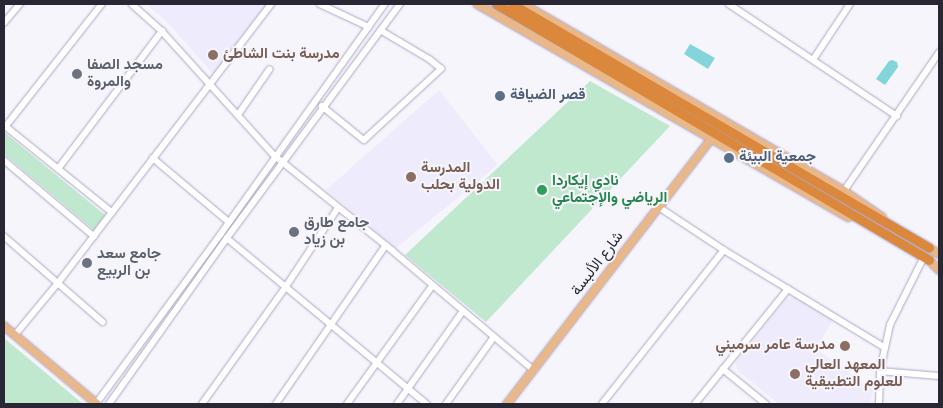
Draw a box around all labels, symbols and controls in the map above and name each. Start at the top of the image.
place label: مدرسة بنت الشاطئ [223,46,340,64]
marker: مدرسة بنت الشاطئ [207,49,219,61]
place label: مسجد الصفا والمروة [87,56,163,91]
marker: مسجد الصفا والمروة [71,68,83,80]
place label: قصر الضيافة [510,87,585,105]
marker: قصر الضيافة [494,90,506,102]
place label: جمعية البيئة [739,149,816,167]
marker: جمعية البيئة [723,152,735,164]
place label: المدرسة الدولية بحلب [421,159,500,194]
marker: المدرسة الدولية بحلب [405,171,417,183]
place label: نادي إيكاردا الرياضي والإجتماعي [552,172,667,207]
marker: نادي إيكاردا الرياضي والإجتماعي [536,184,548,196]
place label: جامع طارق بن زياد [304,214,369,249]
marker: جامع طارق بن زياد [288,226,300,238]
street label: شارع الألبسة [568,228,628,300]
place label: جامع سعد بن الربيع [97,245,161,280]
marker: جامع سعد بن الربيع [81,257,93,269]
place label: مدرسة عامر سرميني [716,337,835,355]
marker: مدرسة عامر سرميني [839,340,851,352]
place label: المعهد العالي للعلوم التطبيقية [805,356,903,391]
marker: المعهد العالي للعلوم التطبيقية [789,368,801,380]

